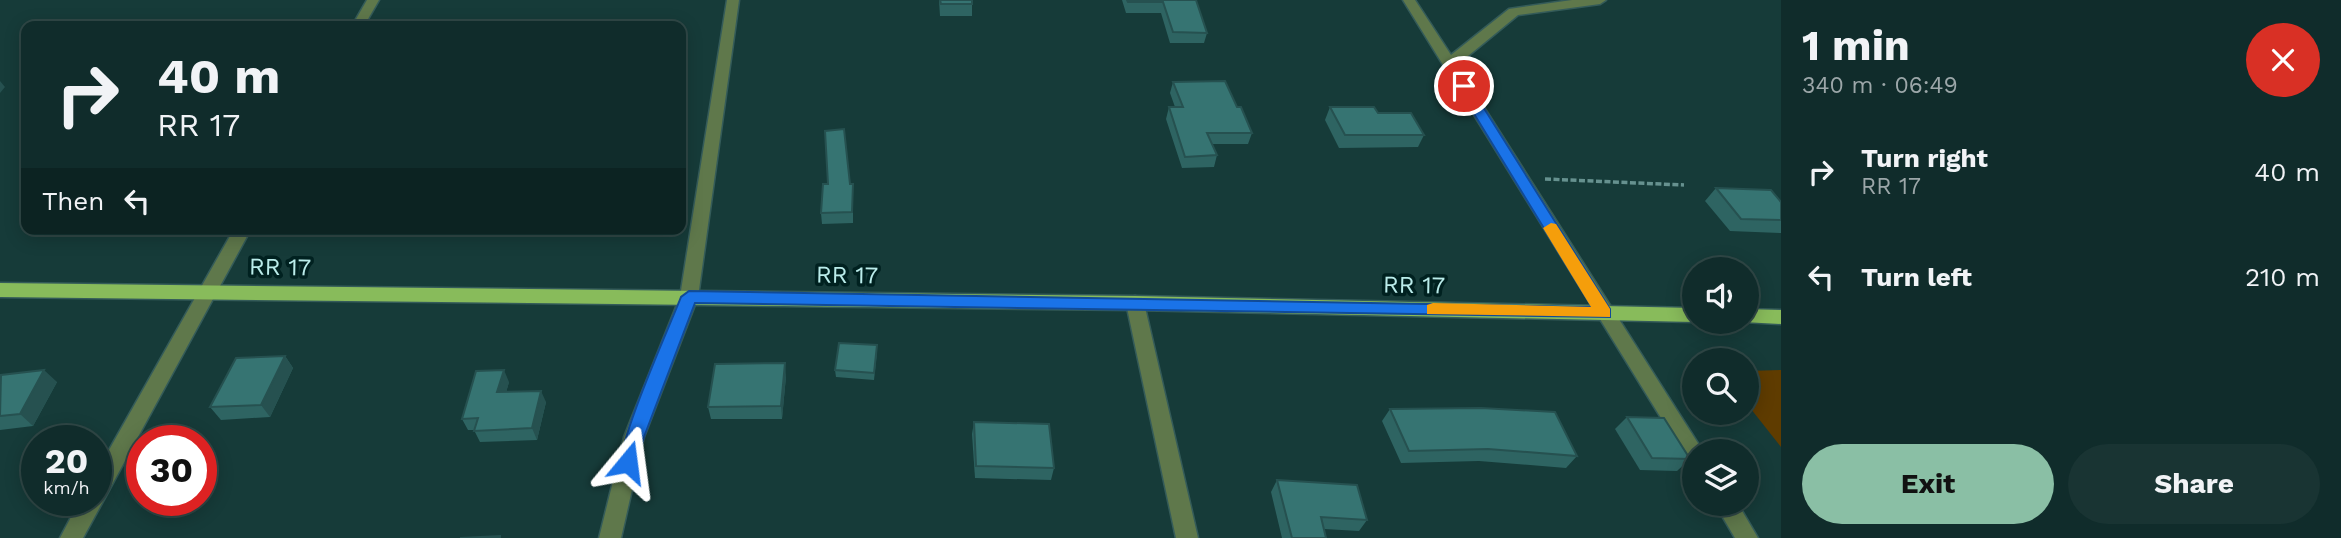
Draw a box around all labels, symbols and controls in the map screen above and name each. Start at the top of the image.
text: 1 min [1802,21,1910,70]
button: close [2246,23,2320,97]
text: 40 m [157,47,280,105]
icon: right [42,49,133,140]
pin [1434,56,1494,116]
icon: arrive [1445,67,1483,105]
text: 340 m · 06:49 [1802,72,1958,99]
text: RR 17 [157,106,240,144]
text: Turn right [1861,143,1988,173]
icon: right [1802,153,1840,191]
text: 40 m [2254,157,2320,187]
text: RR 17 [1861,173,1921,200]
icon: left [118,182,156,220]
text: Then [42,186,104,216]
street label: RR 17 [249,252,311,282]
map controls [1682,257,1759,516]
button: sound [1682,257,1759,334]
icon: left [1802,258,1840,296]
street label: RR 17 [816,260,878,290]
text: Turn left [1861,262,1972,292]
text: 210 m [2245,262,2320,292]
street label: RR 17 [1383,270,1445,300]
button: search [1682,348,1759,425]
speed limit sign: 30 [126,425,217,516]
position arrow [591,425,665,499]
button: layers [1682,439,1759,516]
text: 20 [45,440,88,482]
button: Exit [1802,444,2054,524]
button: Share [2068,444,2320,524]
text: km/h [43,477,90,498]

